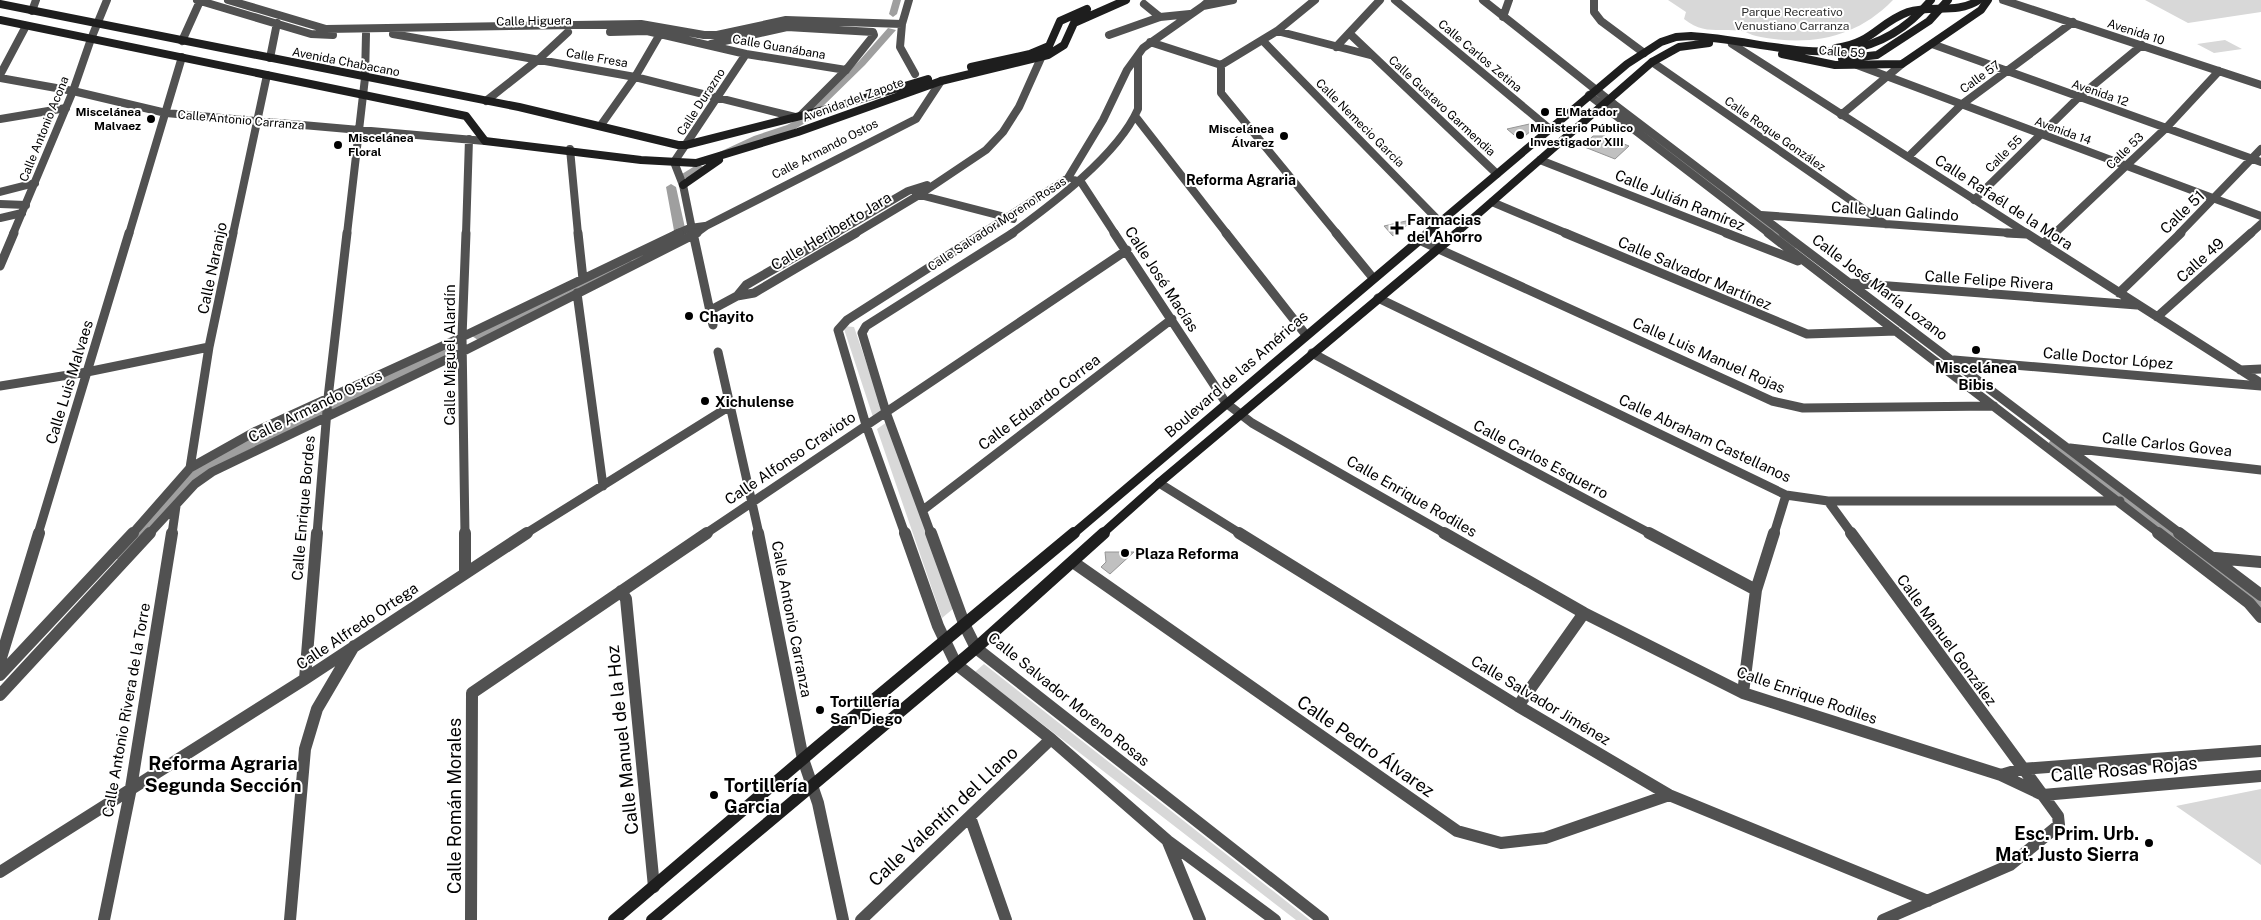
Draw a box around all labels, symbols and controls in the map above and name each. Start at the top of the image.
park label: Parque Recreativo Venustiano Carranza [1735,5,1849,33]
street label: Calle Higuera [496,13,572,29]
street label: Avenida 10 [2106,16,2166,48]
street label: Calle Carlos Zetina [1435,17,1525,95]
street label: Calle Guanábana [731,32,827,62]
street label: Calle 59 [1818,43,1866,61]
street label: Avenida Chabacano [291,45,401,79]
street label: Calle Fresa [565,46,629,70]
street label: Calle Gustavo Garmendia [1386,53,1498,159]
street label: Calle 57 [1957,58,2003,96]
street label: Calle Durazno [674,66,728,138]
street label: Calle Antonio Acona [16,74,72,184]
street label: Avenida del Zapote [800,75,906,125]
street label: Calle Nemecio García [1313,76,1407,170]
street label: Avenida 12 [2070,77,2130,109]
street label: Calle Roque González [1722,94,1829,174]
place label: Miscelánea Malvaez [76,105,141,133]
place label: El Matador [1555,105,1618,119]
marker: El Matador [1539,106,1551,118]
street label: Calle Antonio Carranza [177,107,305,133]
marker: Miscelánea Malvaez [145,113,157,125]
street label: Avenida 14 [2033,114,2094,148]
street label: Calle Armando Ostos [770,116,880,182]
place label: Ministerio Público Investigador XIII [1530,121,1633,149]
place label: Miscelánea Álvarez [1209,122,1274,150]
marker: Ministerio Público Investigador XIII [1514,129,1526,141]
marker: Miscelánea Álvarez [1278,130,1290,142]
street label: Calle 53 [2103,130,2147,172]
place label: Miscelánea Floral [348,131,414,159]
street label: Calle 55 [1983,132,2026,175]
marker: Miscelánea Floral [332,139,344,151]
street label: Calle Rafaél de la Mora [1932,151,2076,253]
street label: Calle Julián Ramírez [1612,166,1748,234]
district label: Reforma Agraria [1186,172,1296,188]
street label: Calle Salvador Moreno Rosas [925,174,1069,274]
street label: Calle 51 [2156,187,2208,237]
street label: Calle Heriberto Jara [768,188,894,274]
street label: Calle Juan Galindo [1831,198,1959,224]
place label: Farmacias del Ahorro [1407,211,1483,245]
street label: Calle Naranjo [194,220,230,316]
marker: Farmacias del Ahorro [1391,222,1403,234]
street label: Calle José Macías [1122,223,1202,335]
street label: Calle José María Lozano [1809,230,1951,344]
street label: Calle Salvador Martínez [1616,233,1774,313]
street label: Calle 49 [2173,234,2227,286]
street label: Calle Felipe Rivera [1924,267,2054,293]
street label: Calle Miguel Alardín [441,284,458,426]
street label: Boulevard de las Américas [1161,307,1311,441]
place label: Chayito [699,308,754,325]
marker: Chayito [683,310,695,322]
street label: Calle Luis Manuel Rojas [1630,314,1788,396]
street label: Calle Luis Malvaes [42,318,96,446]
marker: Miscelánea Bibis [1970,344,1982,356]
street label: Calle Doctor López [2042,344,2174,372]
street label: Calle Eduardo Correa [975,351,1103,453]
place label: Miscelánea Bibis [1935,359,2017,393]
street label: Calle Armando Ostos [245,366,385,446]
street label: Calle Abraham Castellanos [1616,391,1794,485]
place label: Xichulense [715,393,794,410]
marker: Xichulense [699,395,711,407]
street label: Calle Alfonso Cravioto [721,408,859,508]
street label: Calle Carlos Esquerro [1471,416,1611,502]
street label: Calle Carlos Govea [2101,429,2233,459]
street label: Calle Enrique Bordes [288,435,318,581]
street label: Calle Enrique Rodiles [1344,452,1480,540]
street label: Calle Antonio Carranza [768,539,816,699]
place label: Plaza Reforma [1135,545,1239,562]
marker: Plaza Reforma [1119,547,1131,559]
street label: Calle Manuel González [1894,571,2000,709]
street label: Calle Alfredo Ortega [293,579,421,673]
street label: Calle Antonio Rivera de la Torre [99,601,153,819]
street label: Calle Salvador Moreno Rosas [985,629,1153,769]
street label: Calle Manuel de la Hoz [602,644,642,836]
street label: Calle Salvador Jiménez [1468,652,1614,748]
street label: Calle Enrique Rodiles [1734,663,1880,727]
street label: Calle Pedro Álvarez [1293,690,1439,801]
place label: Tortillería San Diego [830,693,903,727]
marker: Tortillería San Diego [814,704,826,716]
street label: Calle Román Morales [444,718,465,894]
street label: Calle Valentín del Llano [864,741,1022,891]
district label: Reforma Agraria Segunda Sección [145,752,301,796]
street label: Calle Rosas Rojas [2050,752,2198,786]
place label: Tortillería Garcia [724,775,808,817]
marker: Tortillería Garcia [708,789,720,801]
place label: Esc. Prim. Urb. Mat. Justo Sierra [1995,823,2139,865]
marker: Esc. Prim. Urb. Mat. Justo Sierra [2143,837,2155,849]

